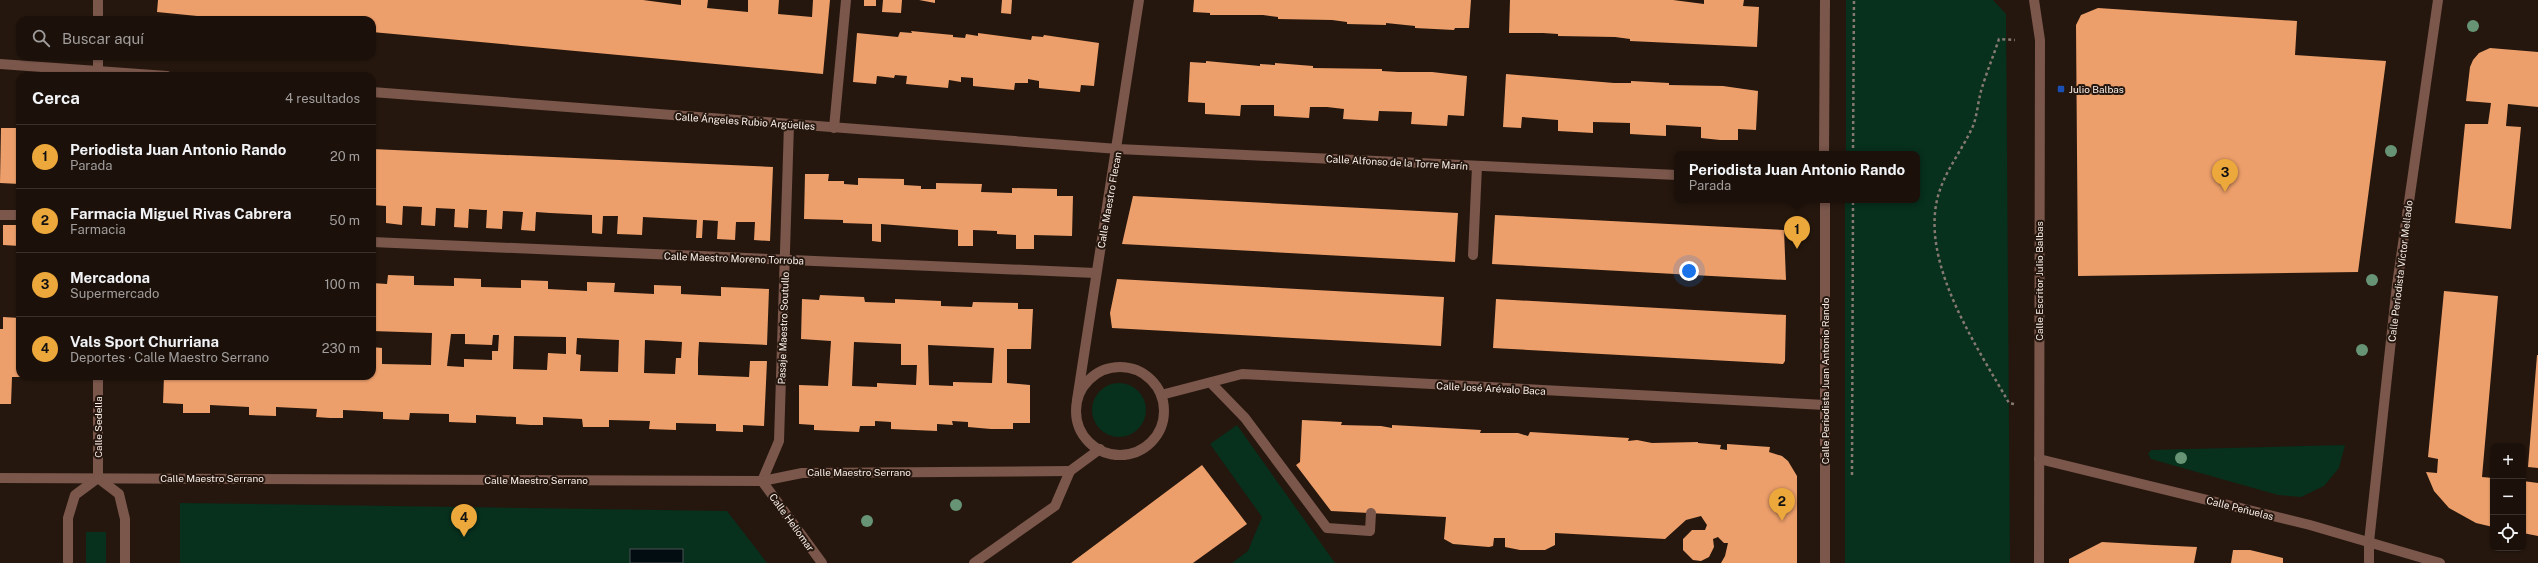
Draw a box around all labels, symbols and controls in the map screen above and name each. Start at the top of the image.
search box [16,16,376,60]
icon: search [30,27,52,49]
text: Buscar aquí [62,30,144,47]
place label: Julio Balbas [2069,83,2124,95]
marker: Julio Balbas [2056,84,2066,94]
text: Cerca [32,88,80,108]
text: 4 resultados [285,91,360,106]
street label: Calle Ángeles Rubio Argüelles [675,110,815,132]
text: Periodista Juan Antonio Rando [70,141,286,158]
text: 1 [42,149,48,164]
text: 20 m [330,149,360,164]
street label: Calle Maestro Flecan [1095,151,1123,249]
popup [1674,151,1920,203]
street label: Calle Alfonso de la Torre Marín [1326,152,1469,172]
text: Parada [70,158,112,173]
pin: 3 [2212,159,2238,192]
text: Periodista Juan Antonio Rando [1689,161,1905,178]
text: Parada [1689,178,1731,193]
street label: Calle Periodista Víctor Mellado [2385,199,2415,342]
text: Farmacia Miguel Rivas Cabrera [70,205,292,222]
text: 2 [41,213,49,228]
text: 50 m [329,213,360,228]
pin: 1 [1784,216,1810,249]
street label: Calle Escritor Julio Balbas [2033,221,2045,341]
text: Farmacia [70,222,126,237]
street label: Calle Maestro Moreno Torroba [664,250,804,266]
your location [1679,261,1699,281]
text: Mercadona [70,269,150,286]
street label: Pasaje Maestro Soutullo [775,271,791,385]
text: 3 [41,277,49,292]
text: 100 m [324,277,360,292]
text: Supermercado [70,286,159,301]
street label: Calle Periodista Juan Antonio Rando [1819,297,1831,464]
text: Vals Sport Churriana [70,333,219,350]
text: 4 [41,341,49,356]
text: 230 m [322,341,360,356]
text: Deportes · Calle Maestro Serrano [70,350,269,365]
street label: Calle José Arévalo Baca [1436,379,1546,397]
street label: Calle Sedella [92,396,104,458]
map controls [2490,443,2526,551]
button: + [2490,443,2526,479]
street label: Calle Maestro Serrano [807,466,911,478]
street label: Calle Maestro Serrano [160,472,264,484]
street label: Calle Maestro Serrano [484,474,588,486]
button: − [2490,479,2526,515]
pin: 2 [1769,488,1795,521]
street label: Calle Heliomar [767,491,817,553]
street label: Calle Peñuelas [2205,494,2275,522]
pin: 4 [451,504,477,537]
button: locate [2490,515,2526,551]

